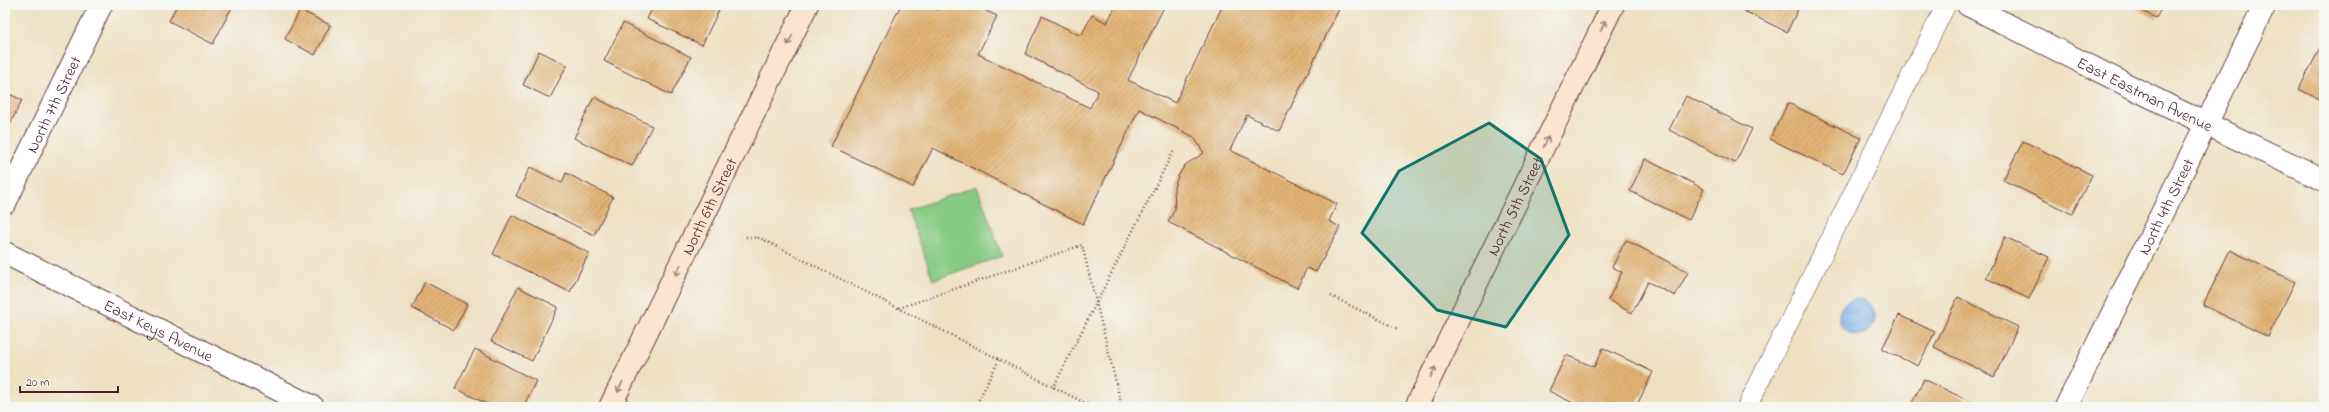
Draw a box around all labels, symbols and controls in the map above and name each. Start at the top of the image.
one-way arrow [1600,20,1607,32]
one-way arrow [786,34,793,46]
street label: North 7th Street [21,52,89,157]
street label: East Eastman Avenue [2072,52,2217,139]
one-way arrow [1543,137,1550,149]
street label: North 5th Street [1482,153,1551,260]
street label: North 6th Street [676,154,745,259]
street label: North 4th Street [2133,154,2202,260]
one-way arrow [674,264,681,276]
street label: East Keys Avenue [99,294,218,370]
one-way arrow [1430,366,1437,378]
scale bar [20,368,118,394]
text: 20 m [26,374,49,392]
one-way arrow [616,380,624,392]

